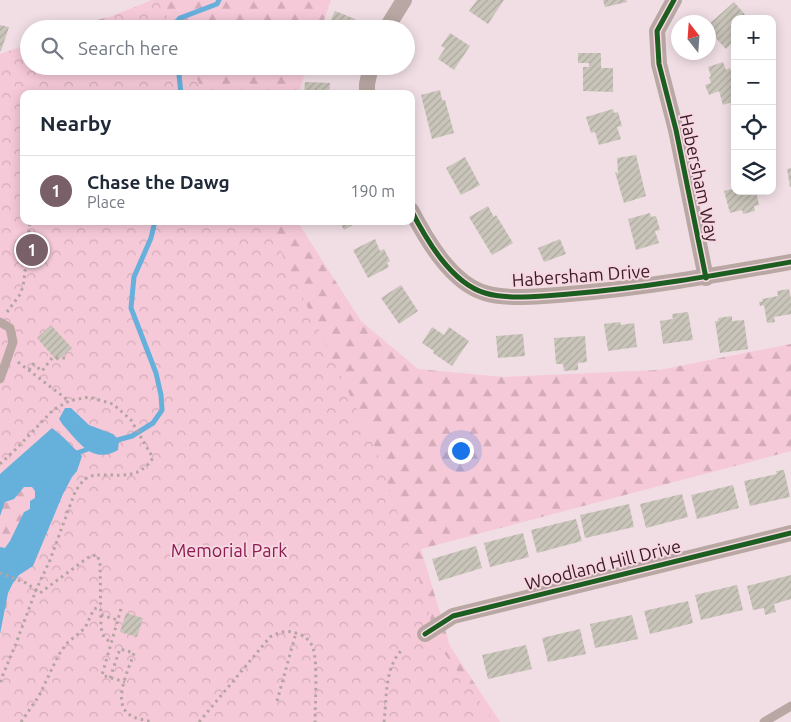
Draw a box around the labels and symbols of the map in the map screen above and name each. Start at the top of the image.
north arrow [671,15,716,60]
street label: Habersham Way [677,112,723,244]
pin: 1 [16,231,48,269]
street label: Habersham Drive [511,260,651,290]
your location [448,438,474,464]
street label: Woodland Hill Drive [523,535,683,593]
park label: Memorial Park [171,540,287,560]

